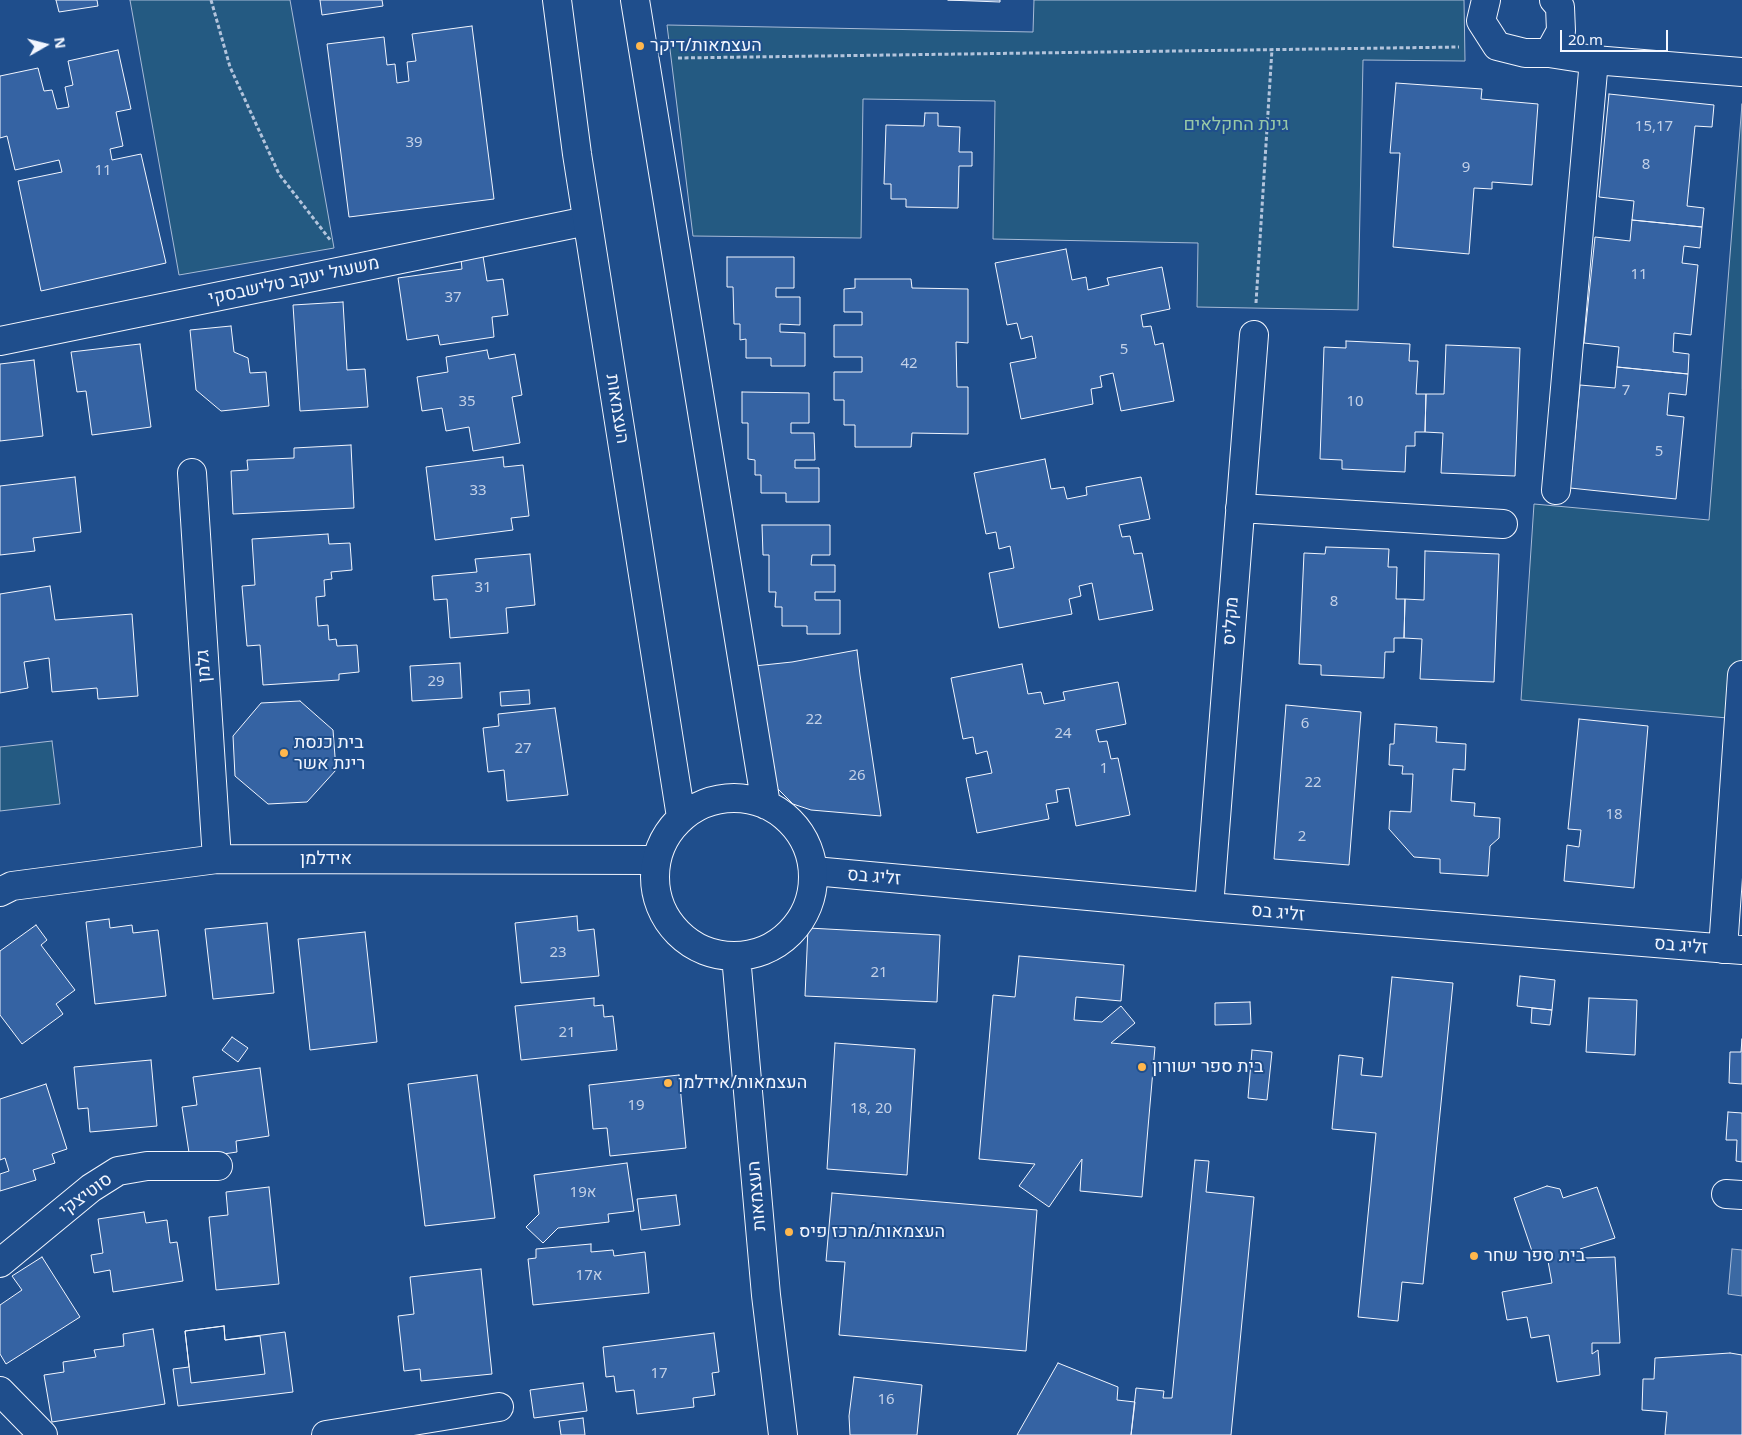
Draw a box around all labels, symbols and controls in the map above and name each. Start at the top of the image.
north arrow [20,20,70,70]
scale bar [1562,20,1670,52]
text: 20 m [1568,29,1603,49]
place label: העצמאות/דיקר [650,35,762,57]
text: N [50,36,71,50]
marker: העצמאות/דיקר [634,40,646,52]
park label: גינת החקלאים [1183,114,1289,136]
house number: 15,17 [1635,118,1673,136]
house number: 39 [405,134,423,152]
house number: 8 [1642,156,1650,174]
house number: 9 [1462,159,1470,177]
house number: 11 [94,162,112,180]
street label: משעול יעקב טלישבסקי [207,252,381,310]
house number: 11 [1630,266,1648,284]
house number: 37 [444,289,462,307]
house number: 5 [1120,341,1128,359]
house number: 42 [900,355,918,373]
street label: העצמאות [601,373,633,445]
house number: 7 [1622,382,1630,400]
house number: 35 [458,393,476,411]
house number: 10 [1346,393,1364,411]
house number: 5 [1655,443,1663,461]
house number: 33 [469,482,487,500]
house number: 31 [474,579,492,597]
house number: 8 [1330,593,1338,611]
street label: מקליס [1219,596,1243,646]
street label: גלמן [192,649,216,683]
house number: 29 [427,673,445,691]
house number: 22 [805,711,823,729]
house number: 6 [1301,715,1309,733]
house number: 24 [1054,725,1072,743]
place label: בית כנסת רינת אשר [294,732,365,774]
house number: 27 [514,740,532,758]
marker: בית כנסת רינת אשר [278,747,290,759]
house number: 1 [1100,760,1108,778]
house number: 26 [848,767,866,785]
house number: 22 [1304,774,1322,792]
house number: 18 [1605,806,1623,824]
house number: 2 [1298,828,1306,846]
street label: אידלמן [300,848,352,870]
street label: זליג בס [846,864,902,890]
street label: זליג בס [1250,900,1306,926]
street label: זליג בס [1653,933,1709,959]
house number: 23 [549,944,567,962]
house number: 21 [870,964,888,982]
house number: 21 [558,1024,576,1042]
place label: בית ספר ישורון [1152,1056,1263,1078]
marker: בית ספר ישורון [1136,1061,1148,1073]
place label: העצמאות/אידלמן [678,1072,807,1094]
marker: העצמאות/אידלמן [662,1077,674,1089]
house number: 19 [627,1097,645,1115]
house number: 18, 20 [850,1100,892,1118]
street label: העצמאות [743,1160,771,1232]
street label: סוטיצקי [55,1169,117,1221]
house number: 19א [570,1184,596,1202]
place label: העצמאות/מרכז פיס [799,1221,945,1243]
marker: העצמאות/מרכז פיס [783,1226,795,1238]
place label: בית ספר שחר [1484,1245,1585,1267]
marker: בית ספר שחר [1468,1250,1480,1262]
house number: 17א [576,1267,602,1285]
house number: 17 [650,1365,668,1383]
house number: 16 [877,1391,895,1409]

